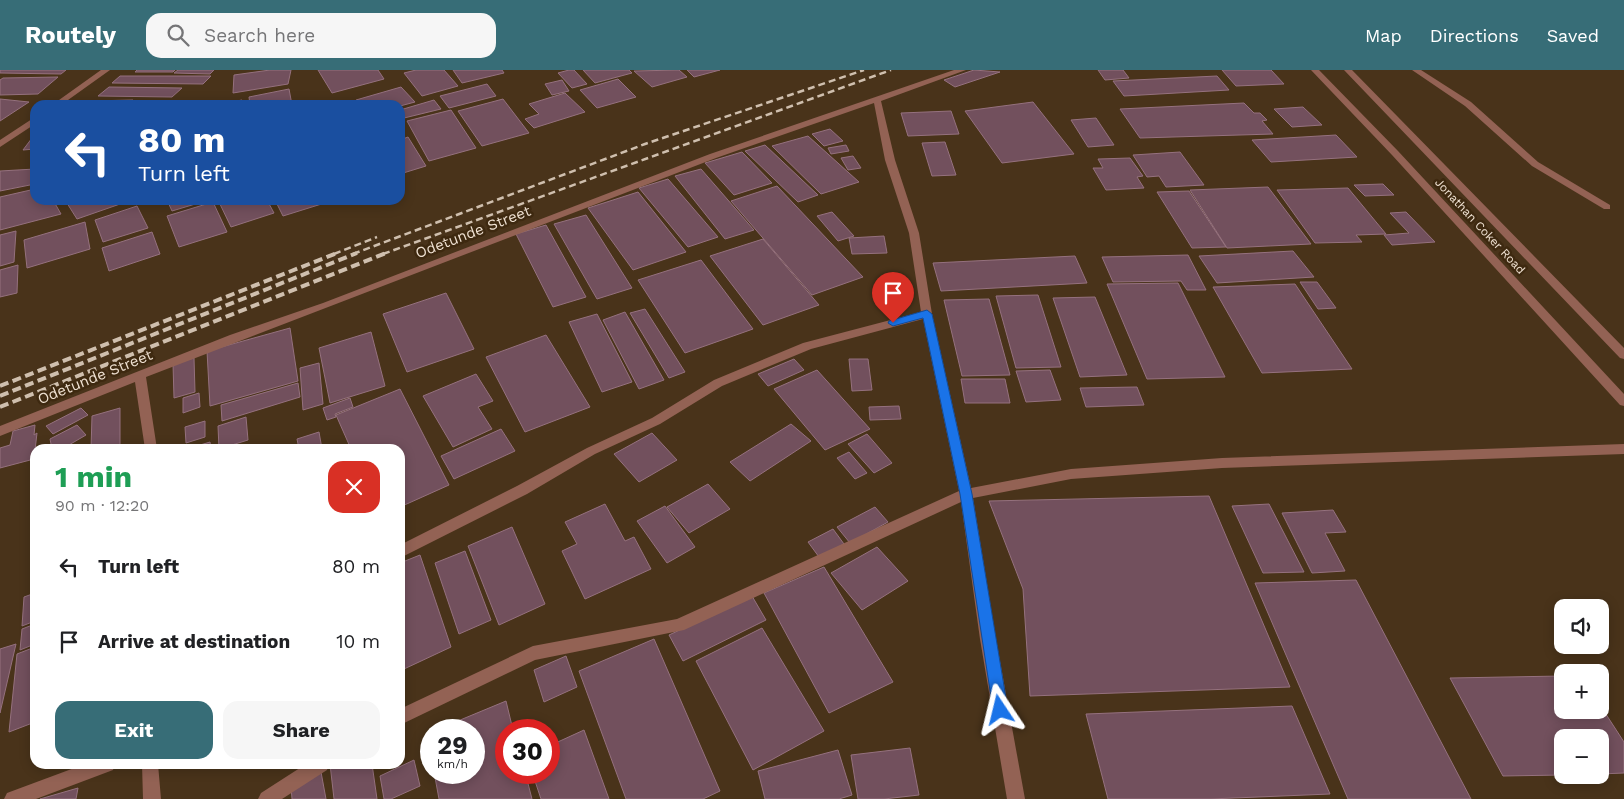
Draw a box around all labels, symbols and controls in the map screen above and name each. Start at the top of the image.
search box [146,13,496,58]
text: Routely [25,21,116,49]
icon: search [164,21,192,49]
text: Search here [204,24,315,47]
text: Map [1365,25,1402,46]
text: Directions [1430,25,1519,46]
text: Saved [1547,25,1599,46]
text: 80 m [138,119,225,161]
icon: left [55,120,120,185]
text: Turn left [138,161,230,186]
street label: Jonathan Coker Road [1432,175,1528,277]
street label: Odetunde Street [413,201,534,262]
pin [872,272,914,323]
icon: arrive [879,279,907,307]
street label: Odetunde Street [35,346,156,408]
text: 1 min [55,459,132,494]
button: close [328,461,380,513]
text: 90 m · 12:20 [55,496,149,515]
icon: left [55,553,83,581]
text: Turn left [98,555,179,578]
text: 80 m [332,555,380,578]
map controls [1554,599,1609,784]
button: sound [1554,599,1609,654]
icon: arrive [55,628,83,656]
text: Arrive at destination [98,630,290,653]
text: 10 m [336,630,380,653]
button: + [1554,664,1609,719]
position arrow [973,683,1025,735]
button: Exit [55,701,213,759]
button: Share [223,701,380,759]
speed limit sign: 30 [495,719,560,784]
button: − [1554,729,1609,784]
text: 29 [437,731,468,760]
text: km/h [437,757,468,771]

